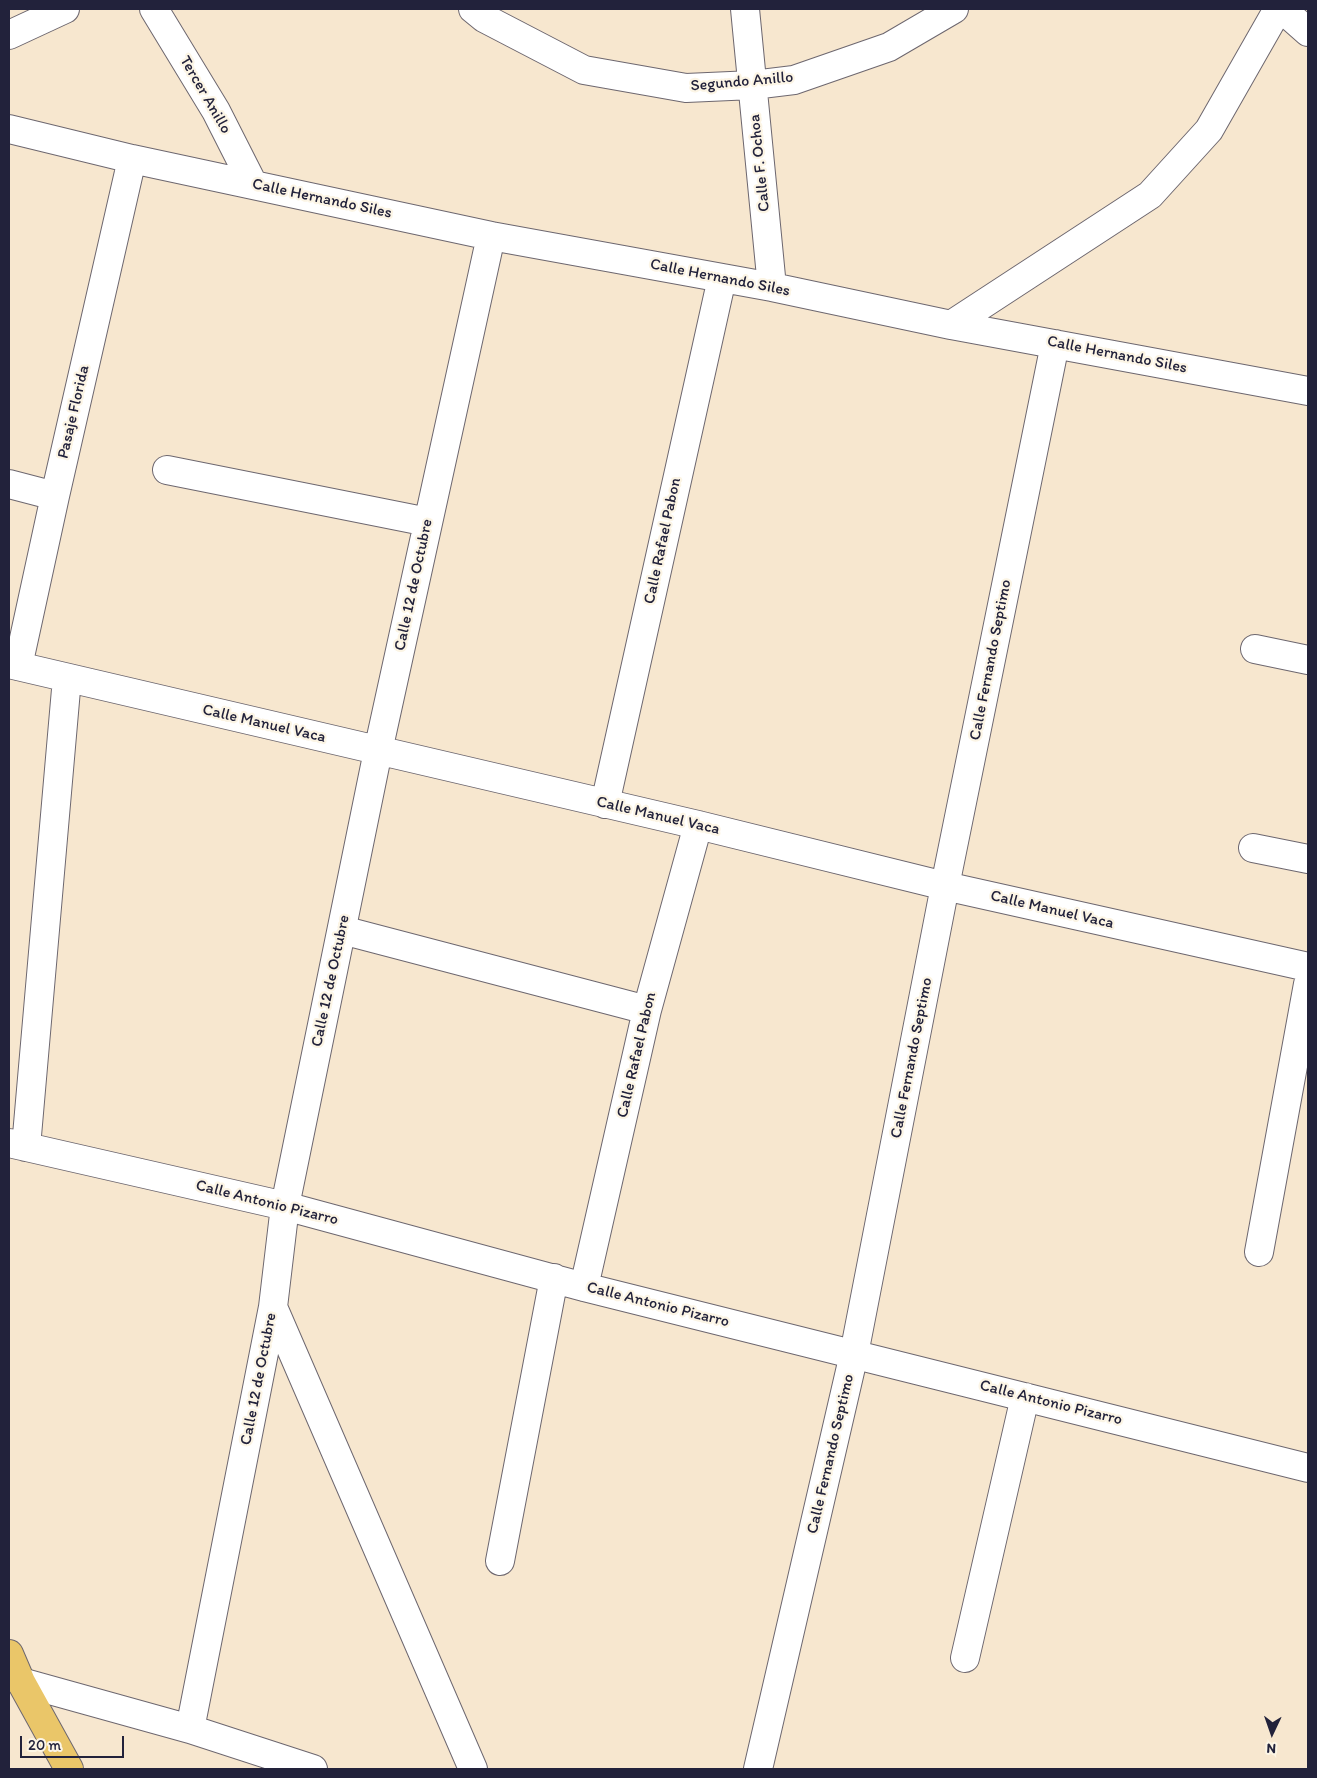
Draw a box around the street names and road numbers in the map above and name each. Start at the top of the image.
street label: Tercer Anillo [175,53,235,137]
street label: Segundo Anillo [690,68,794,96]
street label: Calle F. Ochoa [745,113,775,213]
street label: Calle Hernando Siles [250,175,394,223]
street label: Calle Hernando Siles [648,255,792,301]
street label: Calle Hernando Siles [1045,332,1189,378]
street label: Pasaje Florida [54,363,94,461]
street label: Calle Rafael Pabon [640,476,686,606]
street label: Calle 12 de Octubre [391,517,437,653]
street label: Calle Fernando Septimo [966,578,1016,742]
street label: Calle Manuel Vaca [201,700,327,748]
street label: Calle Manuel Vaca [595,792,721,840]
street label: Calle Manuel Vaca [989,886,1115,934]
street label: Calle 12 de Octubre [308,913,354,1049]
street label: Calle Fernando Septimo [887,976,937,1140]
street label: Calle Rafael Pabon [613,990,661,1120]
street label: Calle Antonio Pizarro [194,1176,340,1230]
street label: Calle Antonio Pizarro [585,1278,731,1332]
street label: Calle 12 de Octubre [237,1311,281,1447]
street label: Calle Fernando Septimo [803,1372,859,1536]
street label: Calle Antonio Pizarro [978,1376,1124,1430]

